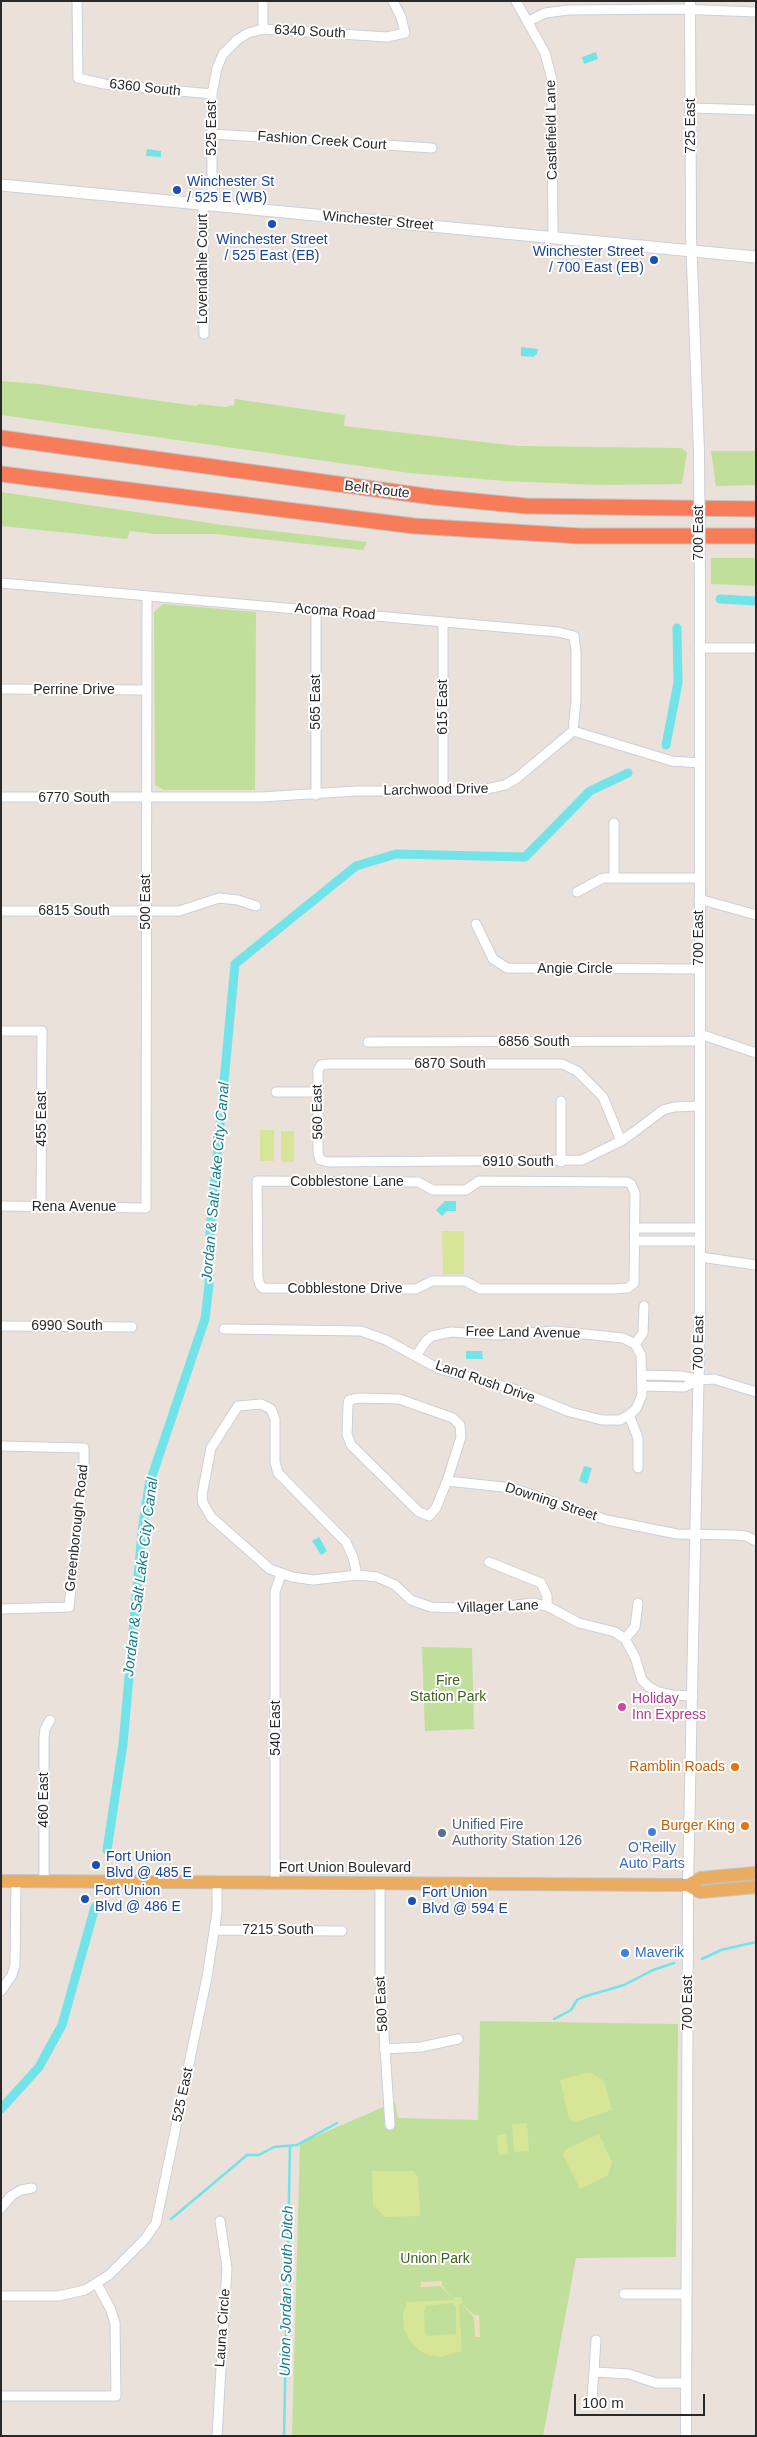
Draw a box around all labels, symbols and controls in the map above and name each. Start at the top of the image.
street label: 6340 South [274,22,346,42]
street label: 6360 South [109,76,181,100]
street label: Castlefield Lane [543,80,561,180]
street label: 725 East [683,98,699,154]
street label: 525 East [204,100,220,156]
street label: Fashion Creek Court [257,128,387,154]
place label: Winchester St / 525 E (WB) [187,174,274,206]
marker: Winchester St / 525 E (WB) [171,184,183,196]
street label: Winchester Street [322,208,434,234]
street label: Lovendahle Court [195,214,211,324]
marker: Winchester Street / 525 East (EB) [266,218,278,230]
place label: Winchester Street / 525 East (EB) [216,232,328,264]
place label: Winchester Street / 700 East (EB) [533,244,644,276]
marker: Winchester Street / 700 East (EB) [648,254,660,266]
street label: Belt Route [344,478,410,502]
street label: 700 East [691,505,707,561]
street label: Acoma Road [294,600,376,624]
street label: 565 East [308,674,324,730]
street label: 615 East [435,679,451,735]
street label: Perrine Drive [33,682,115,698]
street label: Larchwood Drive [383,781,489,799]
street label: 6770 South [38,790,110,806]
street label: 500 East [138,874,154,930]
street label: 6815 South [38,903,110,919]
street label: 700 East [691,910,707,966]
street label: Angie Circle [537,961,613,977]
street label: 6856 South [498,1034,570,1050]
street label: 6870 South [414,1056,486,1072]
water label: Jordan & Salt Lake City Canal [198,1082,234,1282]
street label: 560 East [309,1084,327,1140]
street label: 455 East [34,1091,50,1147]
street label: 6910 South [482,1154,554,1170]
street label: Cobblestone Lane [290,1174,404,1190]
street label: Rena Avenue [32,1199,116,1215]
street label: Cobblestone Drive [287,1281,403,1297]
street label: 700 East [690,1315,708,1371]
street label: 6990 South [31,1318,103,1334]
street label: Free Land Avenue [465,1324,581,1342]
street label: Land Rush Drive [433,1357,537,1407]
street label: Greenborough Road [62,1464,92,1592]
water label: Jordan & Salt Lake City Canal [120,1477,162,1677]
street label: Downing Street [503,1479,599,1525]
street label: Villager Lane [457,1597,539,1617]
park label: Fire Station Park [410,1673,486,1705]
place label: Holiday Inn Express [632,1691,706,1724]
street label: 540 East [268,1700,284,1756]
marker: Holiday Inn Express [616,1701,628,1713]
place label: Ramblin Roads [629,1759,725,1775]
marker: Ramblin Roads [729,1761,741,1773]
street label: 460 East [36,1772,52,1828]
place label: Unified Fire Authority Station 126 [452,1817,582,1850]
place label: Burger King [661,1818,735,1834]
marker: Burger King [739,1820,751,1832]
marker: O'Reilly Auto Parts [646,1826,658,1838]
marker: Unified Fire Authority Station 126 [436,1827,448,1839]
place label: O'Reilly Auto Parts [619,1840,685,1872]
place label: Fort Union Blvd @ 485 E [106,1849,192,1881]
marker: Fort Union Blvd @ 485 E [90,1859,102,1871]
street label: Fort Union Boulevard [279,1860,411,1876]
place label: Fort Union Blvd @ 486 E [95,1883,181,1915]
place label: Fort Union Blvd @ 594 E [422,1885,508,1918]
marker: Fort Union Blvd @ 486 E [79,1893,91,1905]
marker: Fort Union Blvd @ 594 E [406,1895,418,1907]
street label: 7215 South [242,1922,314,1938]
place label: Maverik [635,1945,684,1961]
marker: Maverik [619,1947,631,1959]
street label: 700 East [680,1975,696,2031]
street label: 580 East [372,1976,392,2032]
street label: 525 East [169,2066,197,2124]
water label: Union Jordan South Ditch [277,2205,297,2377]
park label: Union Park [400,2251,470,2267]
street label: Launa Circle [212,2288,234,2368]
scale bar [577,2384,708,2416]
text: 100 m [582,2394,624,2411]

